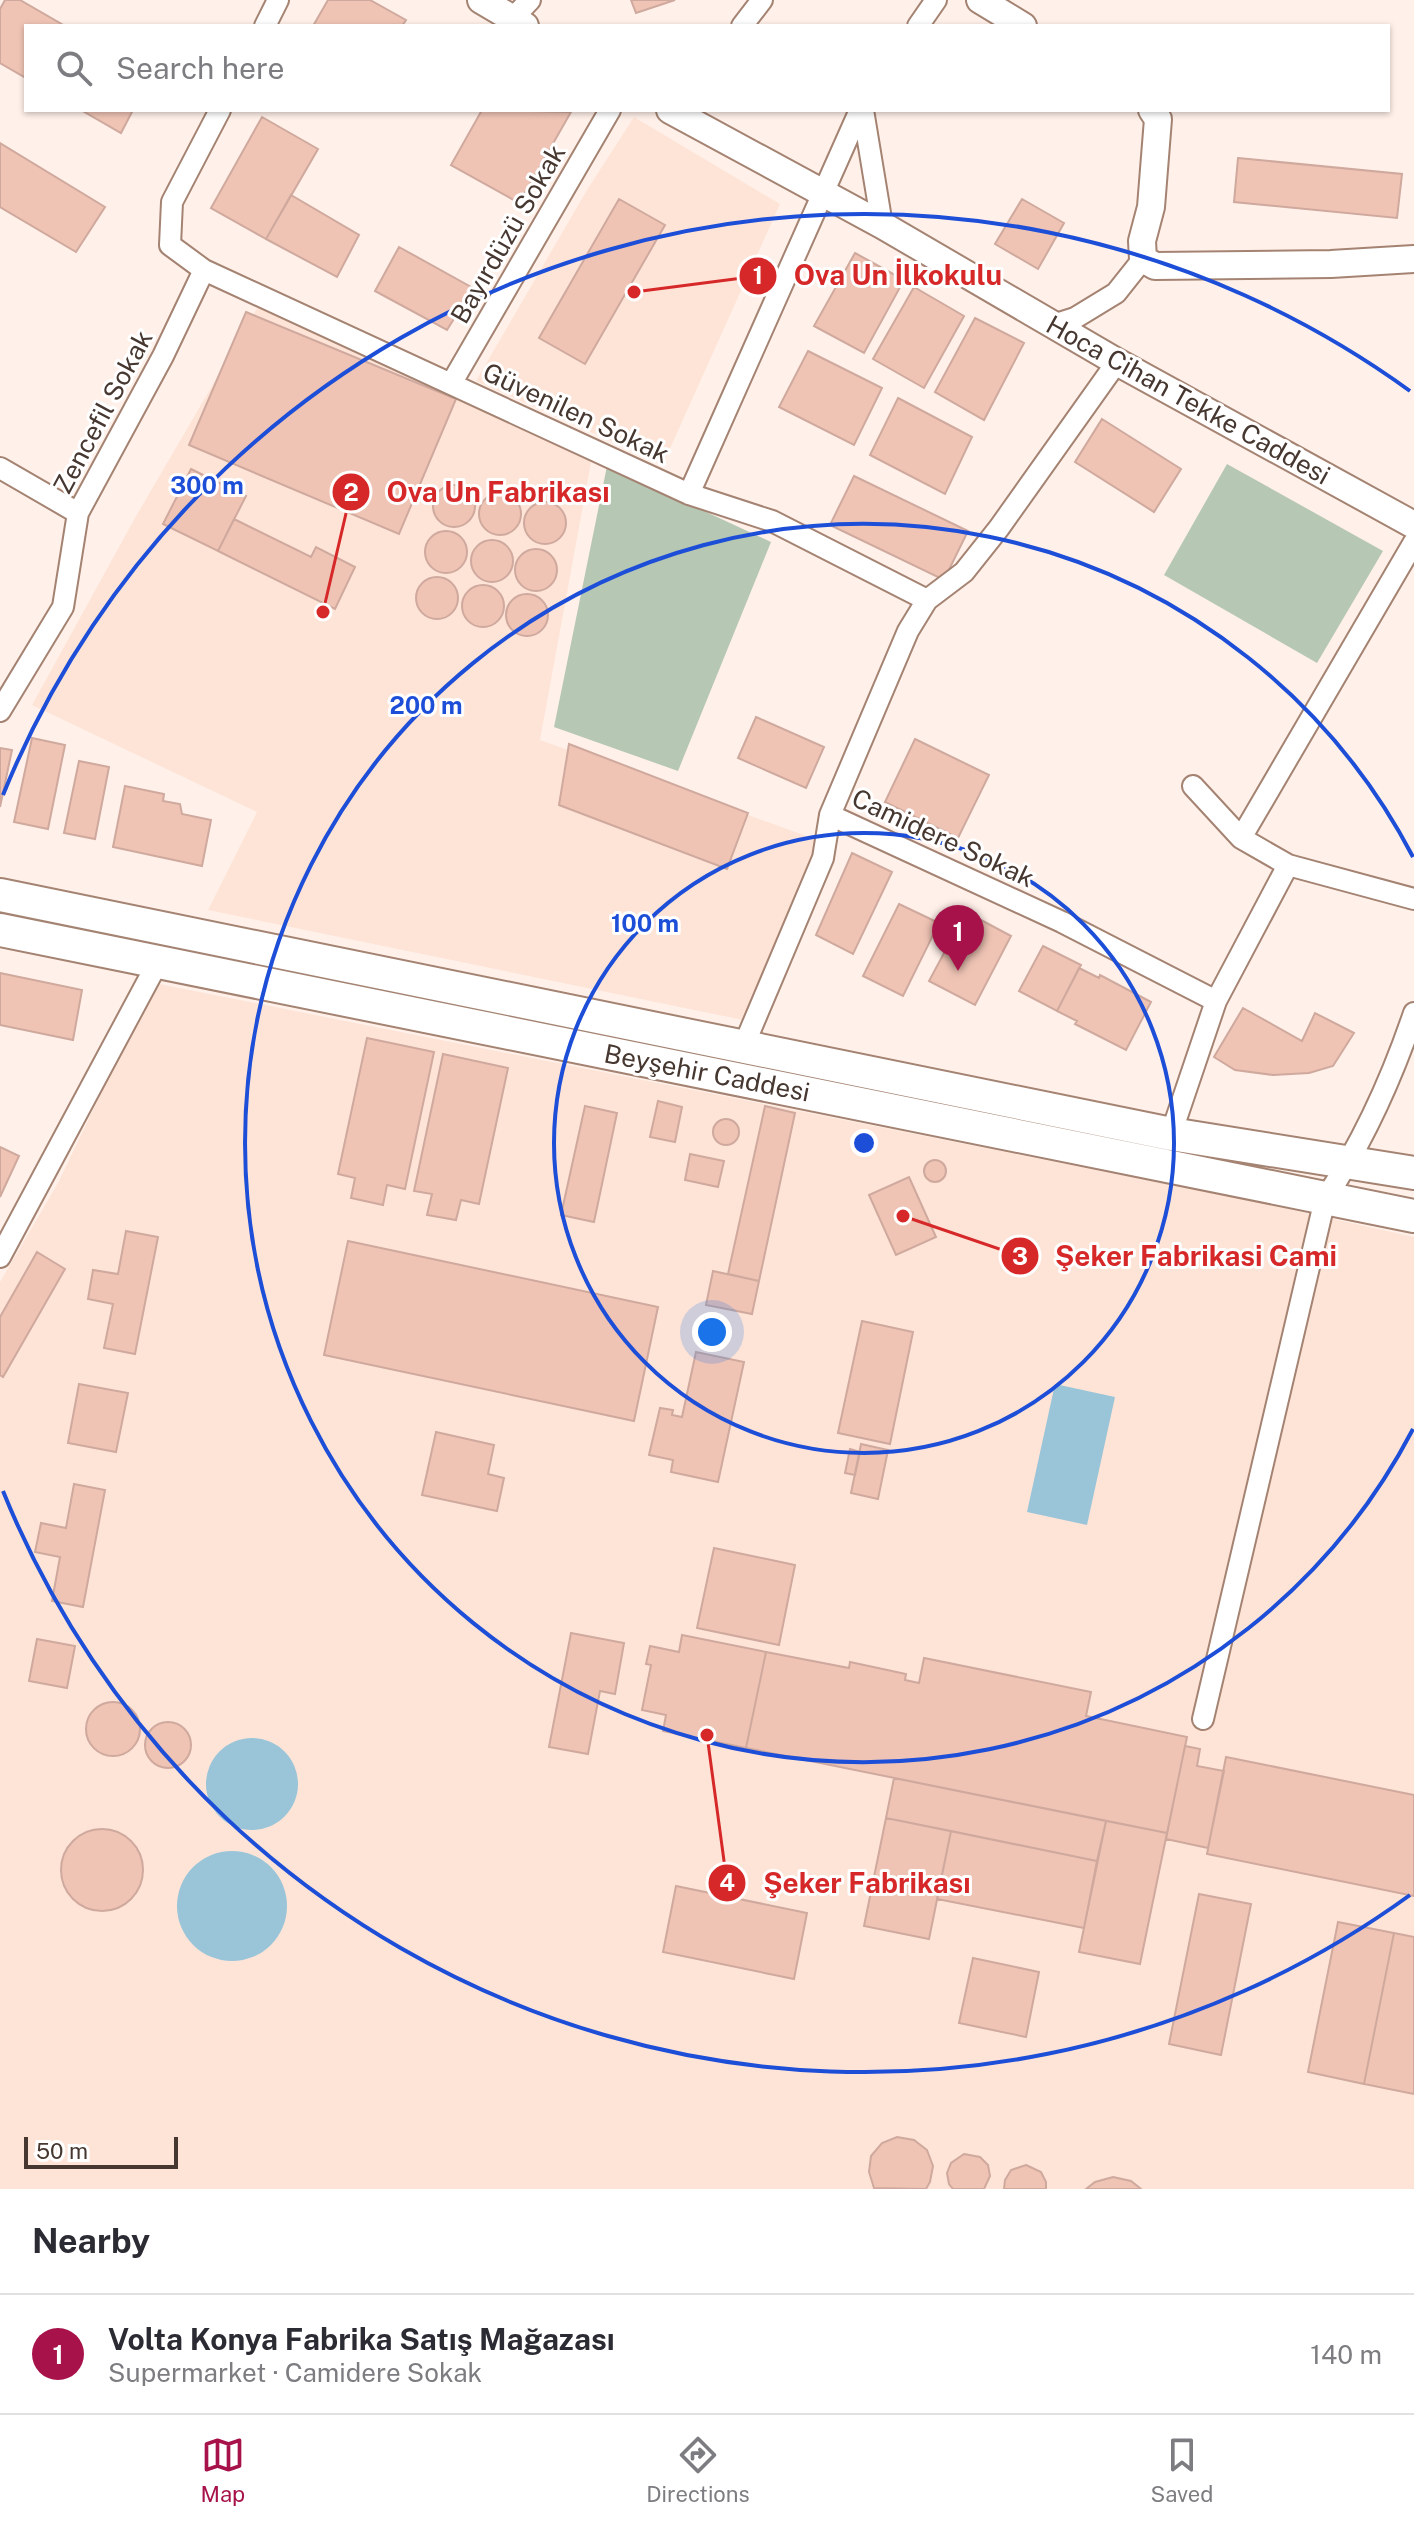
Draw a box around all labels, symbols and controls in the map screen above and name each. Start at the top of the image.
search box [24,24,1390,112]
icon: search [52,46,96,90]
text: Search here [116,50,284,86]
street label: Bayırdüzü Sokak [444,139,571,329]
callout: Ova Un İlkokulu [738,250,1018,302]
text: Ova Un İlkokulu [794,258,1002,291]
text: 1 [753,261,763,289]
street label: Hoca Cihan Tekke Caddesi [1041,309,1335,491]
street label: Zencefil Sokak [46,325,159,499]
street label: Güvenilen Sokak [478,356,674,469]
callout: Ova Un Fabrikası [331,466,626,518]
text: 300 m [170,471,244,499]
text: Ova Un Fabrikası [386,475,610,508]
text: 2 [343,478,359,506]
text: 200 m [389,691,463,719]
street label: Camidere Sokak [847,782,1039,893]
pin: 1 [932,905,984,971]
text: 100 m [611,909,679,937]
street label: Beyşehir Caddesi [602,1037,813,1108]
centre of rings [850,1129,878,1157]
callout: Şeker Fabrikasi Cami [1000,1230,1353,1282]
text: Şeker Fabrikasi Cami [1055,1239,1337,1272]
text: 3 [1012,1242,1028,1270]
your location [692,1312,732,1352]
callout: Şeker Fabrikası [707,1857,986,1909]
text: Şeker Fabrikası [763,1866,971,1899]
text: 4 [719,1868,735,1896]
scale bar [24,2133,178,2169]
text: 50 m [36,2138,88,2164]
text: Nearby [32,2221,150,2261]
text: Volta Konya Fabrika Satış Mağazası [108,2321,615,2357]
text: 1 [52,2339,64,2370]
text: 140 m [1310,2339,1382,2370]
text: Supermarket · Camidere Sokak [108,2357,482,2388]
tab: Map [201,2433,245,2507]
tab: Directions [646,2433,750,2507]
tab: Saved [1151,2433,1213,2507]

